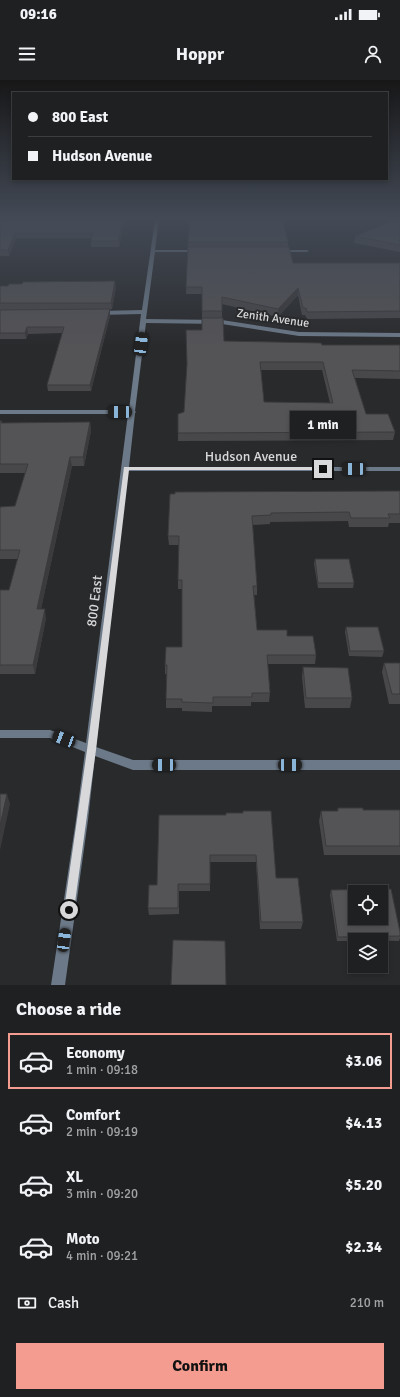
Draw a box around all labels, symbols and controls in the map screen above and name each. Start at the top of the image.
text: 09:16 [20,5,57,23]
icon: menu [16,43,38,65]
text: Hoppr [176,43,224,65]
icon: person [362,43,384,65]
text: 800 East [52,108,108,126]
text: Hudson Avenue [52,147,152,165]
street label: Zenith Avenue [236,306,310,331]
car [134,331,148,357]
car [108,406,132,418]
callout: 1 min [290,411,356,439]
text: 1 min [307,417,339,433]
street label: Hudson Avenue [205,448,297,465]
route end [314,460,332,478]
car [342,463,366,475]
street label: 800 East [83,574,106,628]
car [51,729,77,749]
car [152,759,176,771]
car [278,759,302,771]
map controls [348,885,388,973]
button: locate [348,885,388,925]
route start [60,901,78,919]
car [56,927,72,953]
button: layers [348,933,388,973]
text: Choose a ride [16,998,121,1020]
icon: car [18,1043,54,1079]
text: Economy [66,1044,125,1062]
text: $3.06 [345,1052,382,1070]
text: 1 min · 09:18 [66,1062,138,1078]
icon: car [18,1105,54,1141]
text: Comfort [66,1106,120,1124]
text: $4.13 [345,1114,382,1132]
text: 2 min · 09:19 [66,1124,138,1140]
icon: car [18,1167,54,1203]
text: XL [66,1168,83,1186]
text: $5.20 [345,1176,382,1194]
text: 3 min · 09:20 [66,1186,138,1202]
icon: car [18,1229,54,1265]
text: Moto [66,1230,100,1248]
text: $2.34 [345,1238,382,1256]
text: 4 min · 09:21 [66,1248,138,1264]
icon: cash [16,1292,38,1314]
text: Cash [48,1294,79,1312]
text: 210 m [350,1295,384,1311]
button: Confirm [16,1343,384,1389]

